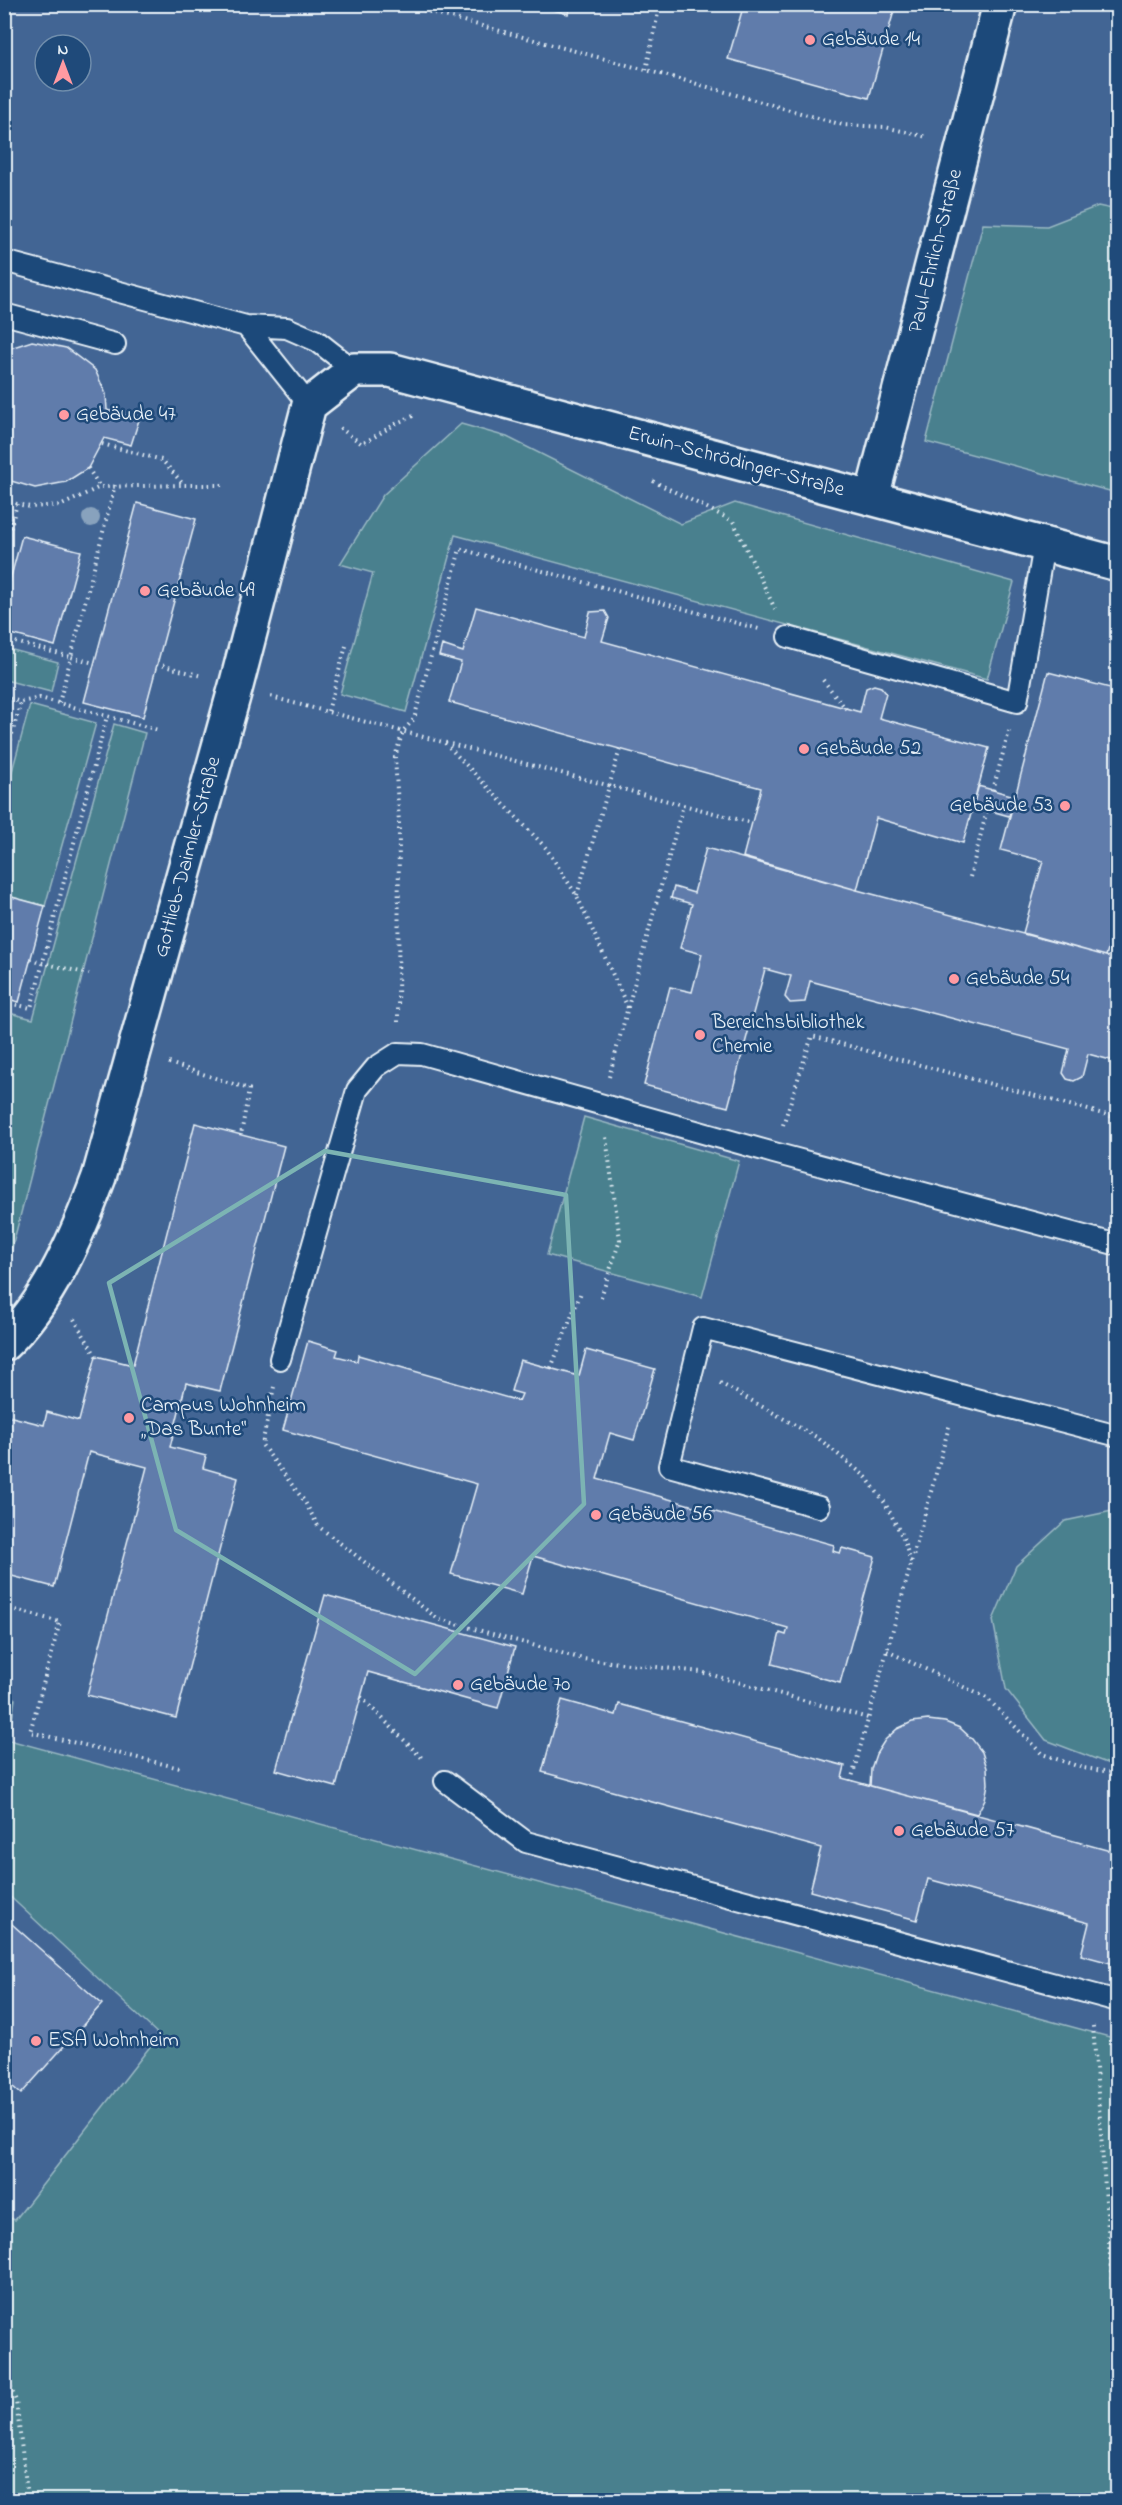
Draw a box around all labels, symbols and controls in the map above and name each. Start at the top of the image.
place label: Gebäude 14 [822,25,920,55]
north arrow [33,33,93,93]
marker: Gebäude 14 [803,33,817,47]
text: N [58,38,69,62]
street label: Paul-Ehrlich-Straße [901,165,971,336]
place label: Gebäude 47 [76,400,176,430]
marker: Gebäude 47 [57,408,71,422]
street label: Erwin-Schrödinger-Straße [624,419,848,507]
place label: Gebäude 49 [157,576,255,606]
marker: Gebäude 49 [138,584,152,598]
place label: Gebäude 52 [816,734,921,764]
marker: Gebäude 52 [797,742,811,756]
street label: Gottlieb-Daimler-Straße [147,753,229,961]
place label: Gebäude 53 [950,791,1053,821]
marker: Gebäude 53 [1058,799,1072,813]
place label: Gebäude 54 [966,964,1070,994]
marker: Gebäude 54 [947,972,961,986]
place label: Bereichsbibliothek Chemie [711,1008,865,1062]
marker: Bereichsbibliothek Chemie [693,1028,707,1042]
place label: Campus Wohnheim „Das Bunte“ [141,1391,306,1445]
marker: Campus Wohnheim „Das Bunte“ [122,1411,136,1425]
place label: Gebäude 56 [608,1500,712,1530]
marker: Gebäude 56 [589,1508,603,1522]
place label: Gebäude 70 [470,1670,570,1700]
marker: Gebäude 70 [451,1678,465,1692]
place label: Gebäude 57 [911,1816,1015,1846]
marker: Gebäude 57 [892,1824,906,1838]
place label: ESA Wohnheim [48,2026,179,2056]
marker: ESA Wohnheim [29,2034,43,2048]

